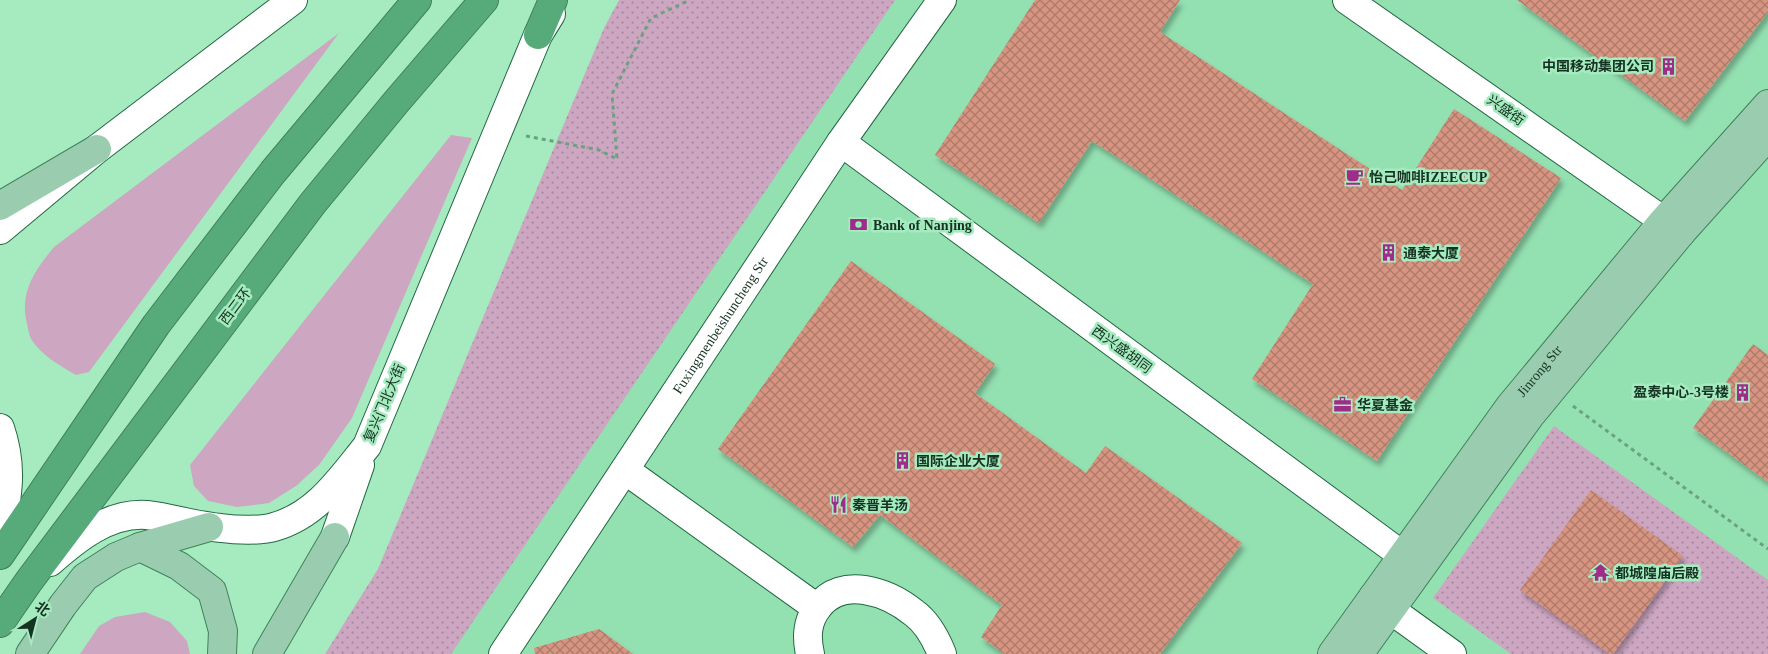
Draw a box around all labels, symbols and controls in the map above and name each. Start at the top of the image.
building icon: 中国移动集团公司 [1658,56,1678,76]
place label: 中国移动集团公司 [1542,59,1654,74]
street label: 兴盛街 [1484,91,1528,129]
cafe icon: 怡己咖啡IZEECUP [1345,167,1365,187]
place label: 怡己咖啡IZEECUP [1369,170,1488,185]
bank icon: Bank of Nanjing [849,215,869,235]
place label: Bank of Nanjing [873,218,972,233]
building icon: 通泰大厦 [1379,243,1399,263]
place label: 通泰大厦 [1403,245,1459,261]
street label: Fuxingmenbeishuncheng Str [670,254,771,397]
street label: 西二环 [217,285,254,328]
street label: 西兴盛胡同 [1089,322,1155,376]
street label: Jinrong Str [1514,342,1565,400]
street label: 复兴门北大街 [360,361,408,445]
building icon: 盈泰中心-3号楼 [1733,382,1753,402]
place label: 盈泰中心-3号楼 [1633,384,1729,400]
office icon: 华夏基金 [1333,395,1353,415]
place label: 华夏基金 [1357,397,1413,413]
building icon: 国际企业大厦 [892,451,912,471]
place label: 国际企业大厦 [916,453,1000,469]
restaurant icon: 秦晋羊汤 [828,495,848,515]
place label: 秦晋羊汤 [852,497,908,513]
temple icon: 都城隍庙后殿 [1591,563,1611,583]
place label: 都城隍庙后殿 [1615,565,1699,581]
north arrow [10,594,60,644]
text: 北 [32,599,52,619]

